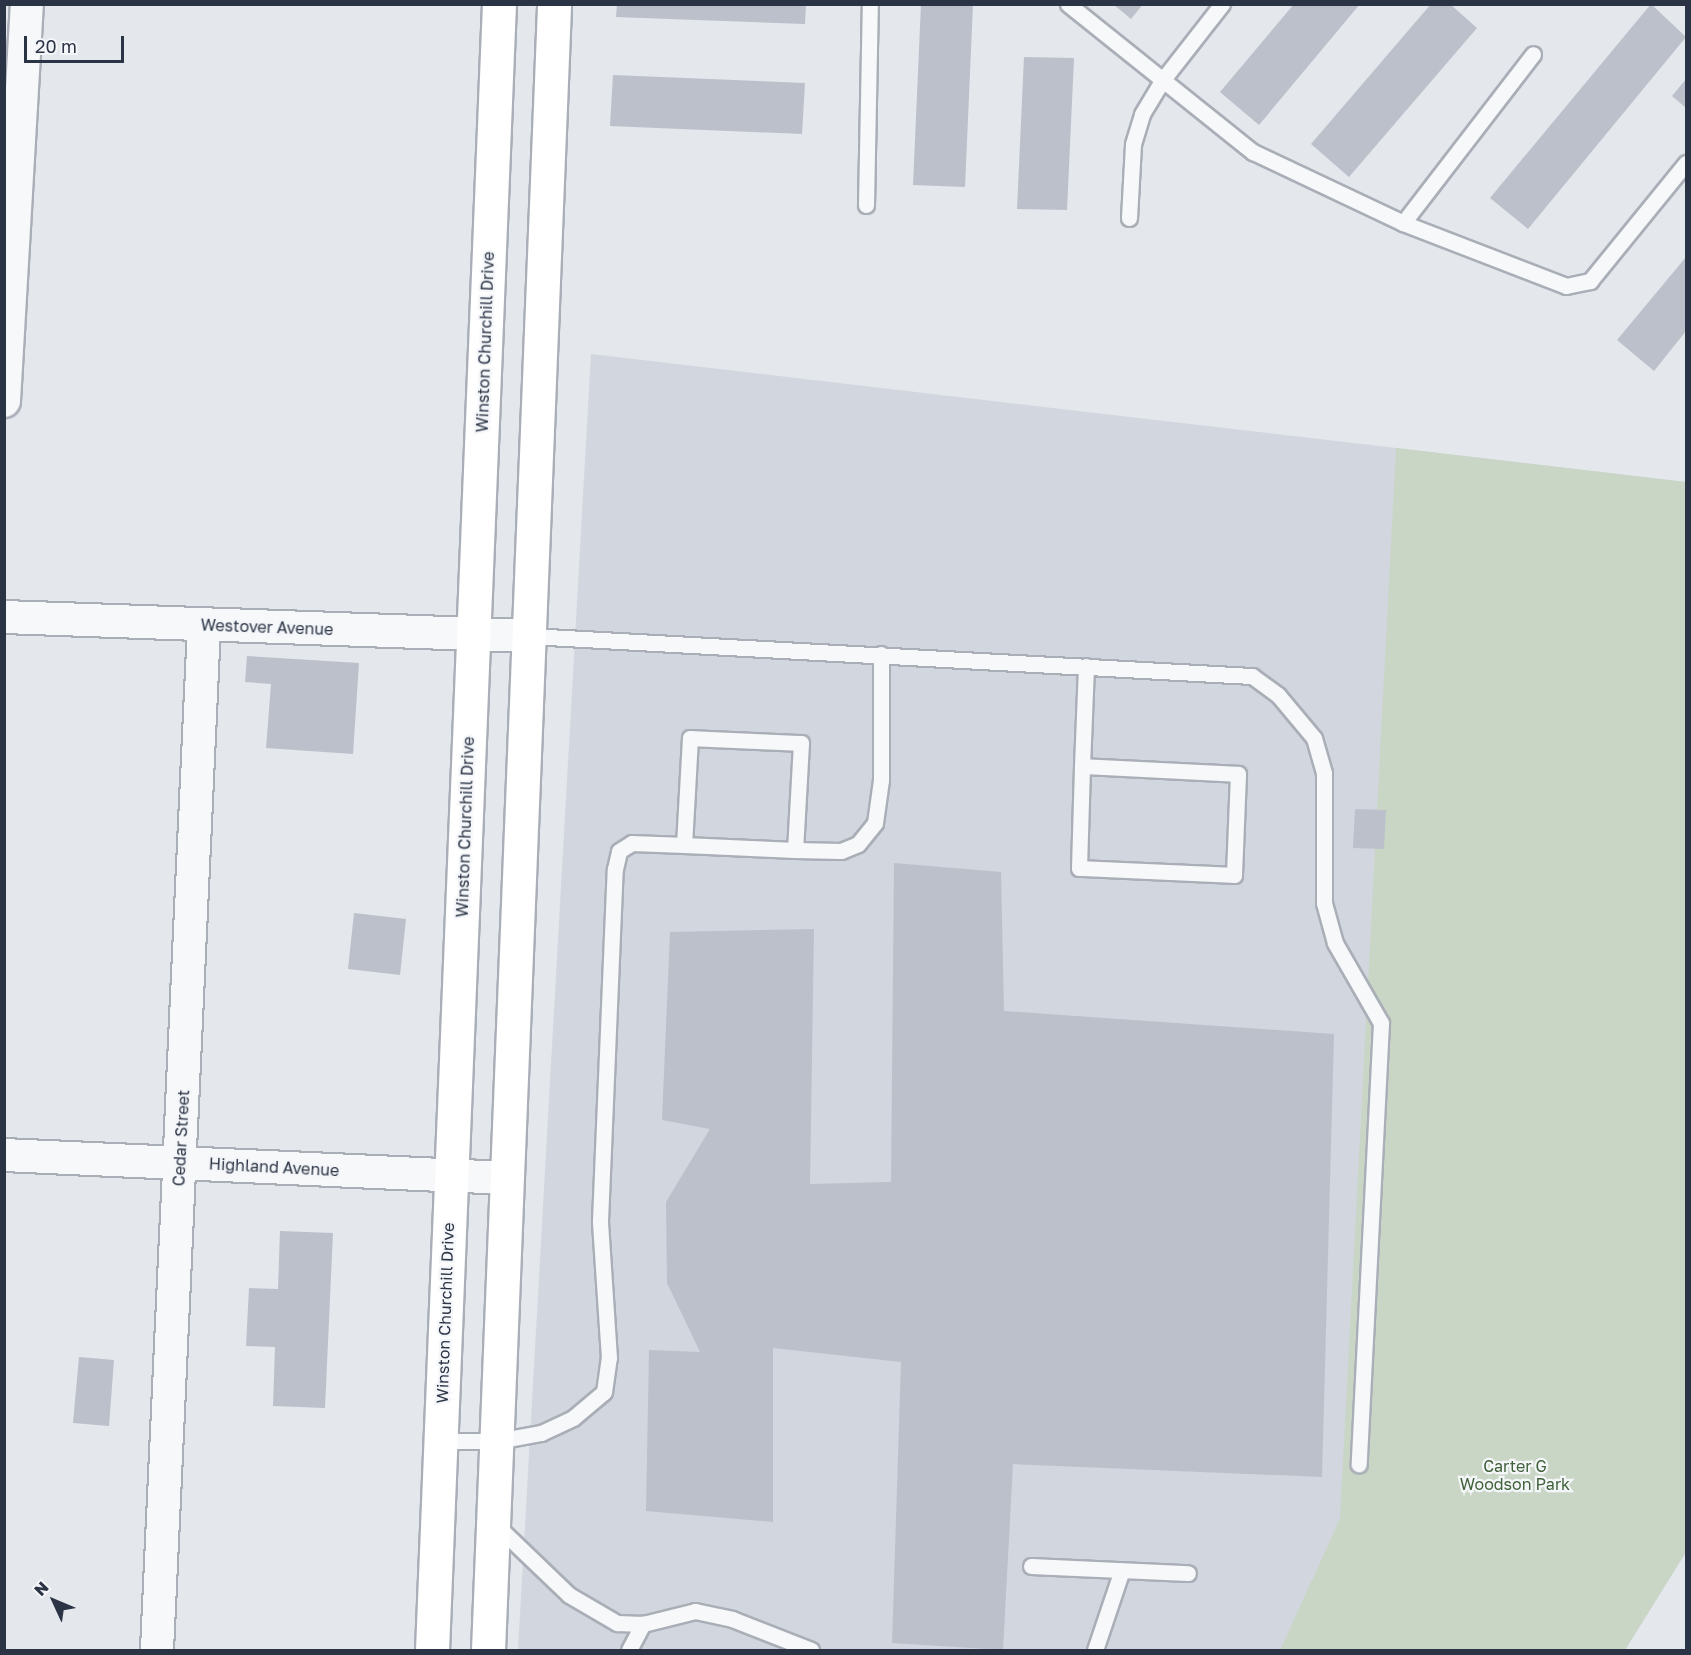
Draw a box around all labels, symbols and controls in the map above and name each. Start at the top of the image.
scale bar [27,24,128,62]
text: 20 m [35,35,77,57]
street label: Winston Churchill Drive [472,251,498,433]
street label: Westover Avenue [200,615,334,639]
street label: Winston Churchill Drive [452,736,478,918]
street label: Cedar Street [169,1089,193,1187]
street label: Highland Avenue [208,1154,340,1180]
street label: Winston Churchill Drive [432,1222,458,1404]
park label: Carter G Woodson Park [1460,1456,1570,1494]
north arrow [24,1571,84,1631]
text: N [30,1577,52,1600]

